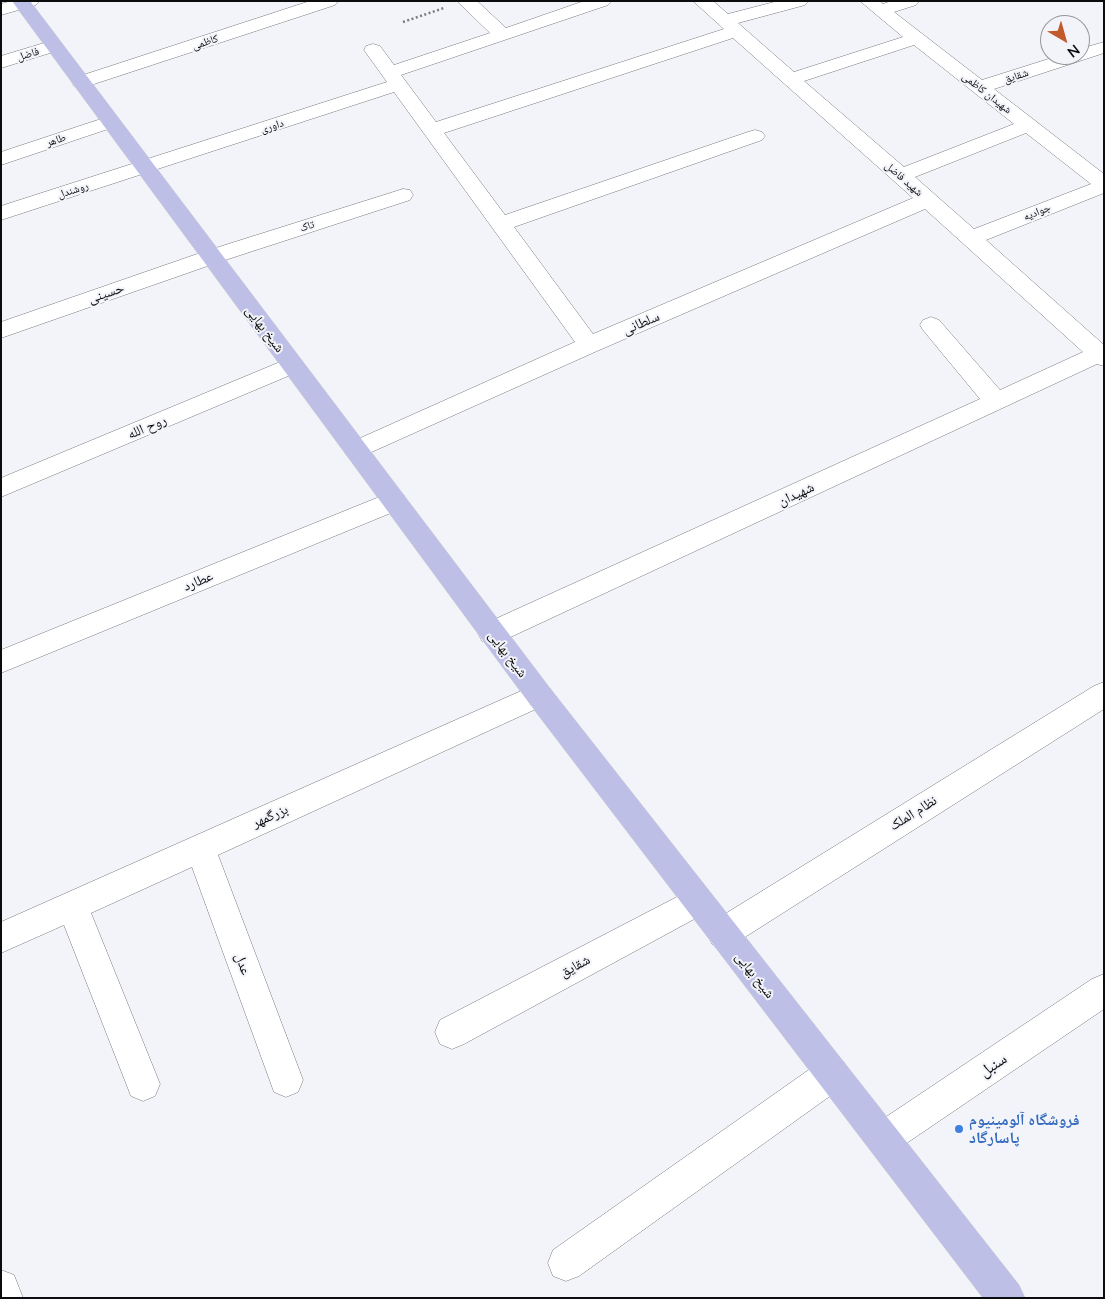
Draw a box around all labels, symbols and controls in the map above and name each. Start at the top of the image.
north arrow [1040,15,1090,65]
street label: کاظمی [190,32,220,52]
text: N [1064,41,1083,61]
street label: فاضل [15,44,41,64]
street label: شقایق [1002,66,1030,86]
street label: شهیدان کاظمی [960,70,1014,116]
street label: داوری [259,116,285,136]
street label: طاهر [44,130,68,150]
street label: شهید فاضل [882,159,926,199]
street label: روشندل [56,179,90,201]
street label: جوادیه [1022,201,1052,223]
street label: تاک [298,217,316,235]
street label: حسینی [86,279,126,307]
street label: شیخ بهایی [242,302,288,356]
street label: سلطانی [620,308,662,338]
street label: روح الله [125,411,169,443]
street label: شهیدان [775,478,817,510]
street label: عطارد [181,567,215,595]
street label: شیخ بهایی [485,627,531,681]
street label: نظام الملک [886,792,940,834]
street label: بزرگمهر [249,801,291,831]
street label: شیخ بهایی [732,948,778,1002]
street label: عدل [231,951,255,977]
street label: شقایق [557,951,593,981]
street label: سنبل [975,1049,1011,1081]
place label: فروشگاه آلومینیوم پاسارگاد [969,1110,1079,1148]
marker: فروشگاه آلومینیوم پاسارگاد [953,1123,965,1135]

